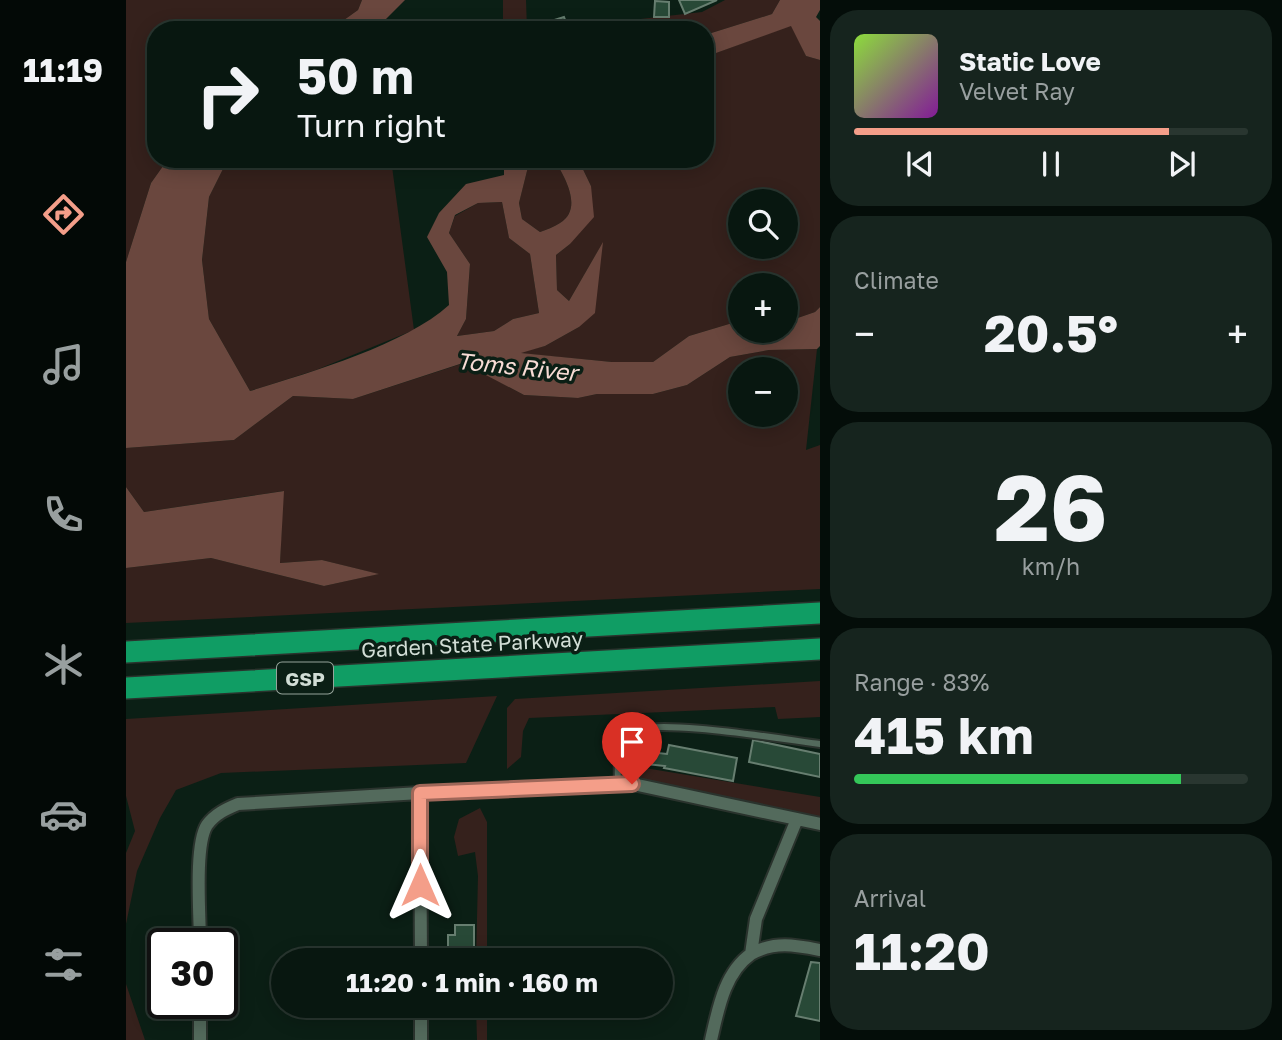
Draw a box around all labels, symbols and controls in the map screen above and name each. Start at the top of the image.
text: 50 m [297,46,414,105]
text: Static Love [959,46,1101,77]
icon: right [182,49,273,140]
text: 11:19 [23,51,103,89]
text: Velvet Ray [959,77,1075,105]
text: Turn right [297,106,446,144]
icon: previous [901,145,939,183]
icon: pause [1032,145,1070,183]
icon: next [1163,145,1201,183]
map controls [728,189,798,427]
button: search [728,189,798,259]
icon: directions [39,190,88,239]
text: Climate [854,266,939,294]
button: + [728,273,798,343]
text: 20.5° [984,301,1118,363]
text: − [854,311,875,356]
text: + [1227,311,1248,356]
icon: music [39,340,88,389]
water label: Toms River [455,346,582,387]
button: − [728,357,798,427]
text: 26 [994,452,1108,561]
icon: phone [39,490,88,539]
text: km/h [1022,552,1080,580]
street label: Garden State Parkway [360,625,584,663]
icon: climate [39,640,88,689]
road number: GSP [277,663,333,694]
text: Range · 83% [854,668,989,696]
text: 415 km [854,703,1034,765]
pin [602,712,662,784]
icon: arrive [613,723,651,761]
icon: car [39,790,88,839]
position arrow [383,848,457,922]
text: Arrival [854,884,926,912]
text: 11:20 [854,919,990,981]
speed limit sign: 30 [147,928,238,1019]
icon: filters [39,940,88,989]
text: 11:20 · 1 min · 160 m [346,967,598,998]

